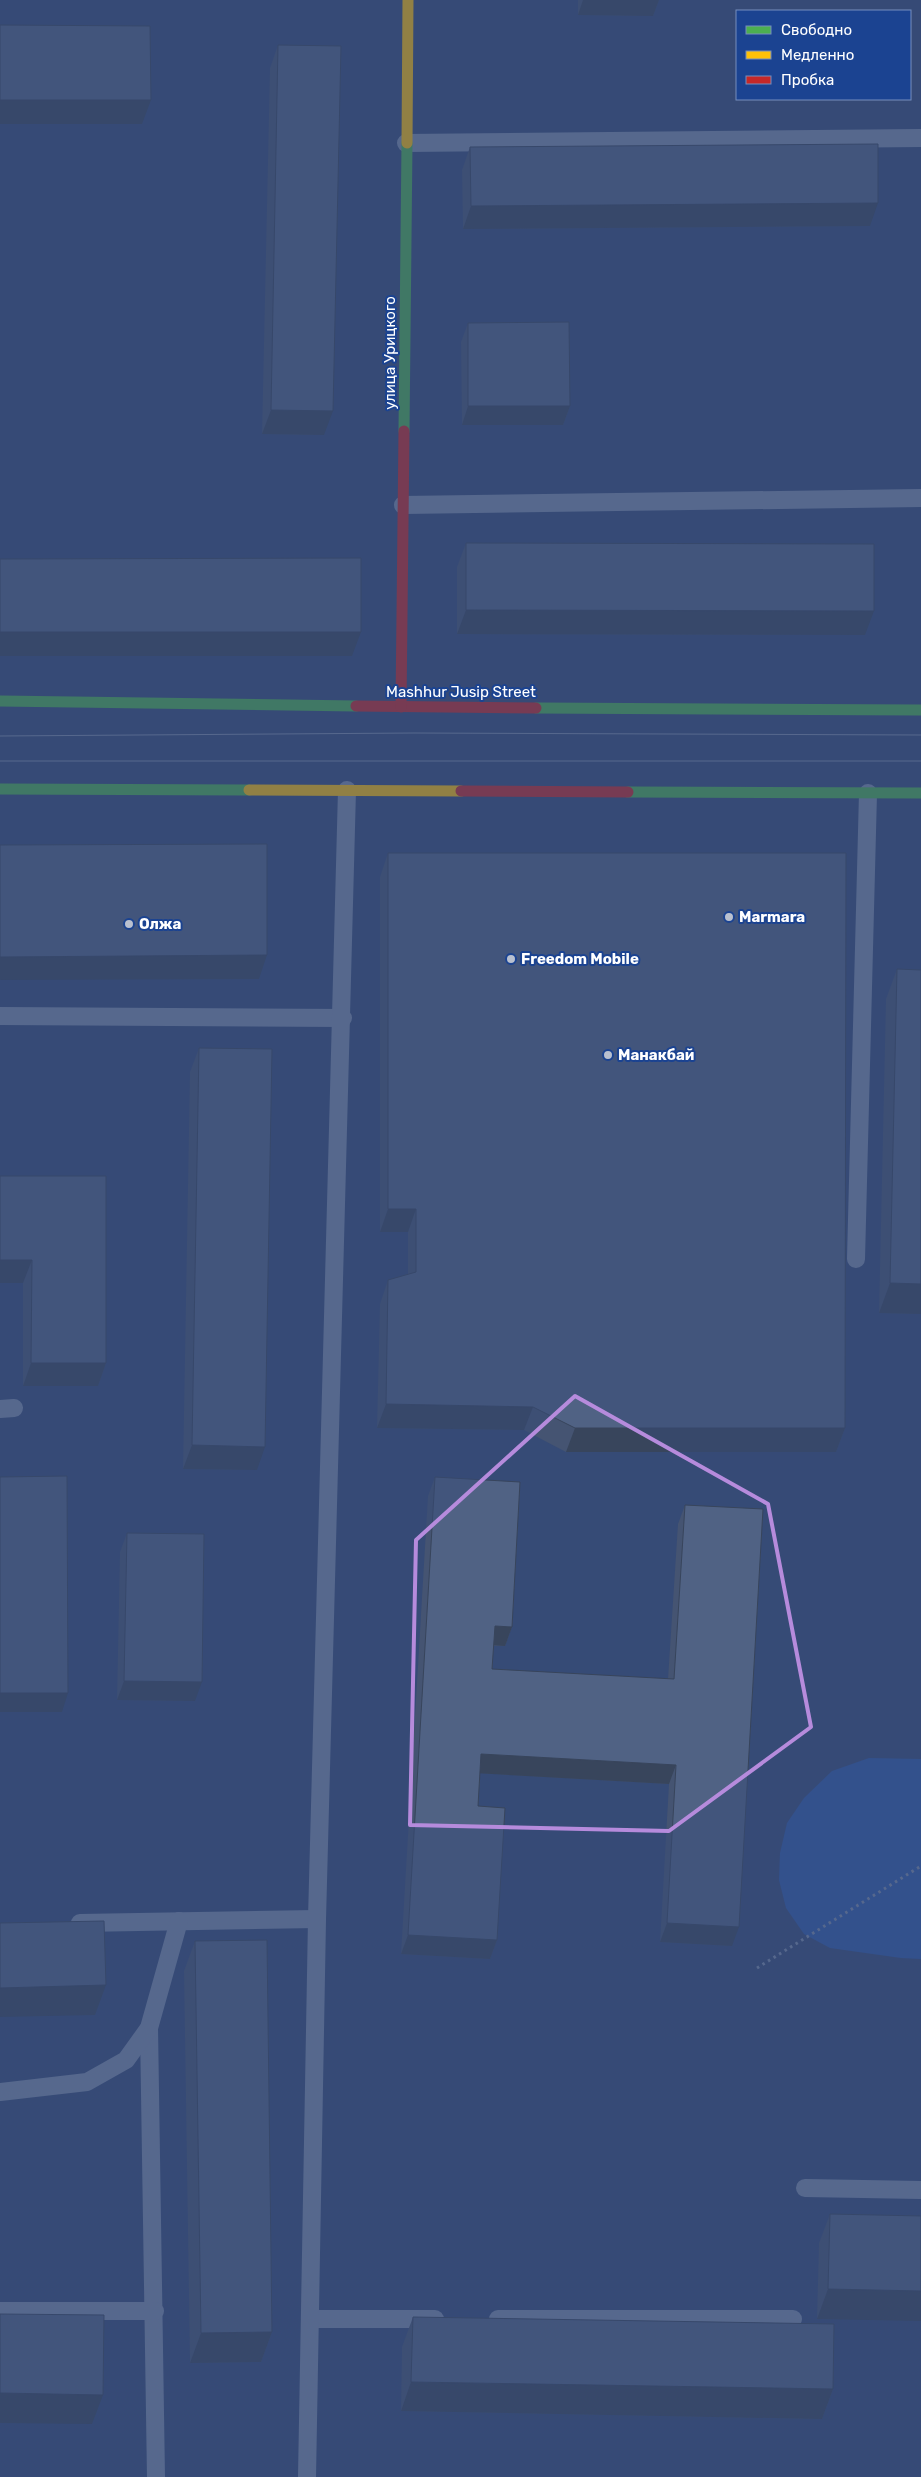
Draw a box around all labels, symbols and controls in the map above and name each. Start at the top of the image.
legend [736,10,911,100]
text: Свободно [781,21,852,39]
text: Медленно [781,46,854,64]
text: Пробка [781,71,834,89]
street label: улица Урицкого [381,296,399,410]
street label: Mashhur Jusip Street [386,683,536,701]
place label: Marmara [739,908,805,926]
marker: Marmara [723,911,735,923]
place label: Олжа [139,915,182,933]
marker: Олжа [123,918,135,930]
place label: Freedom Mobile [521,950,639,968]
marker: Freedom Mobile [505,953,517,965]
place label: Манакбай [618,1046,694,1064]
marker: Манакбай [602,1049,614,1061]

